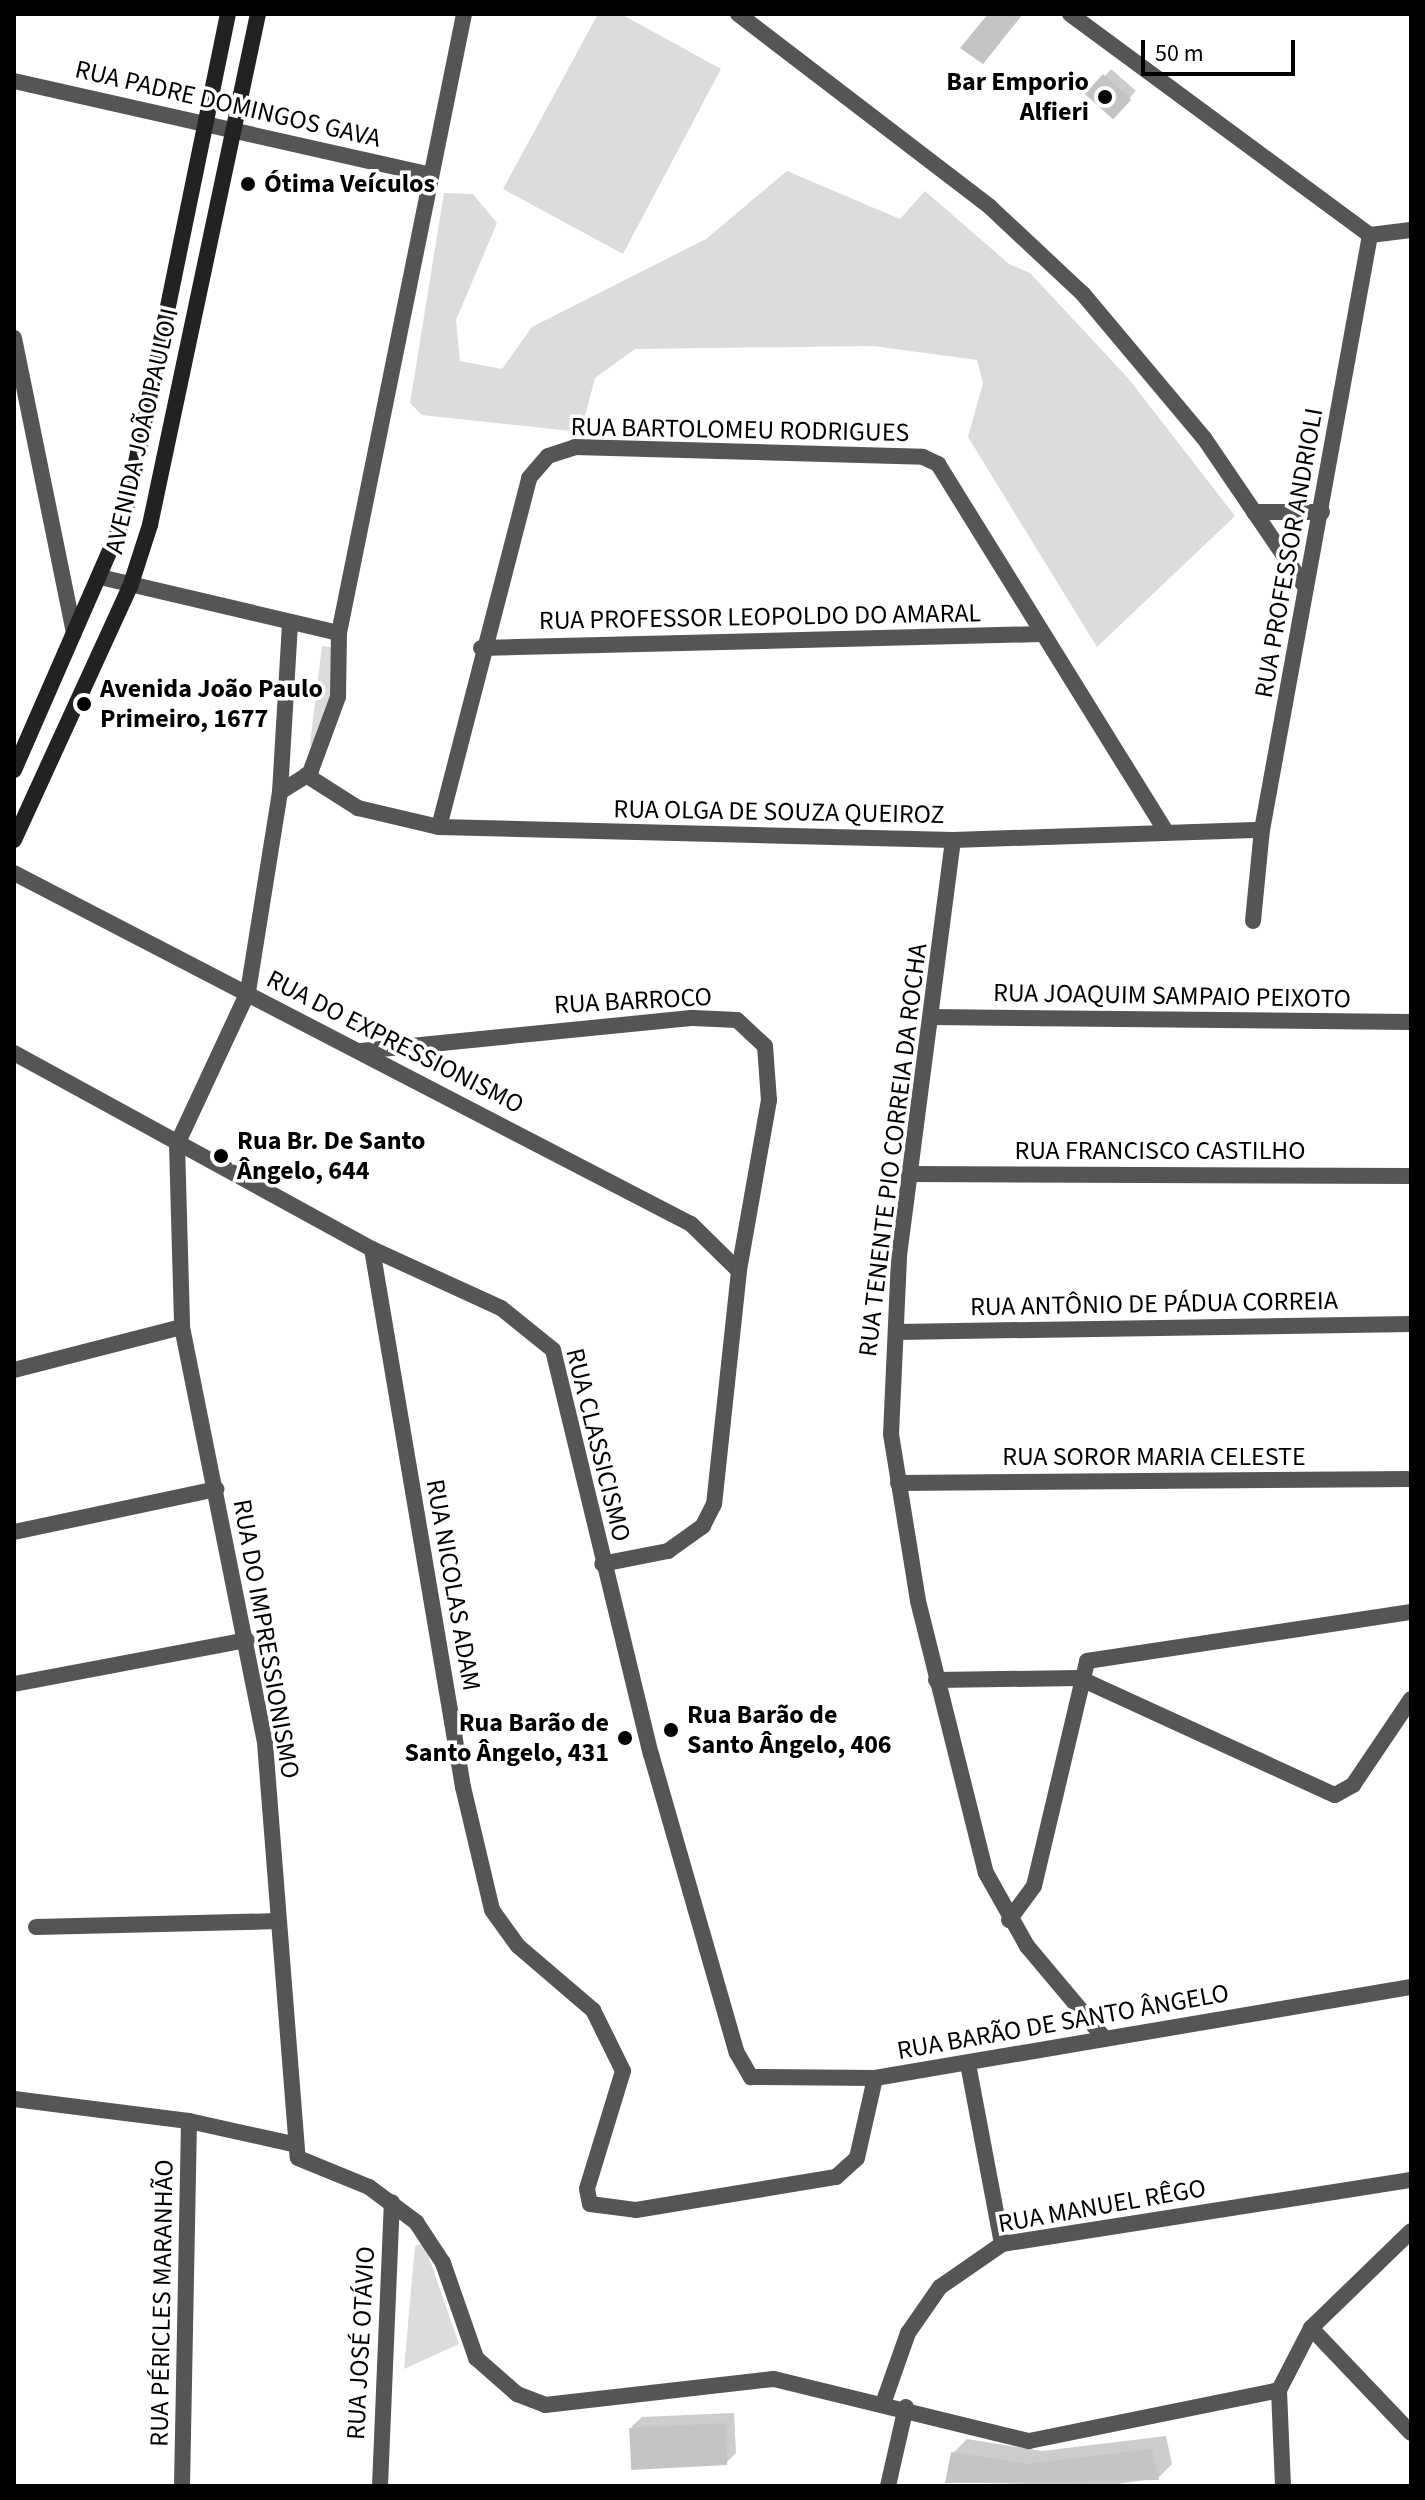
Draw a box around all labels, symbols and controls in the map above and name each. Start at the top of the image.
scale bar [1145,24,1299,74]
text: 50 m [1155,36,1204,71]
street label: RUA PADRE DOMINGOS GAVA [72,54,384,154]
place label: Bar Emporio Alfieri [946,66,1089,128]
marker: Bar Emporio Alfieri [1096,88,1114,106]
place label: Ótima Veículos [264,168,435,200]
marker: Ótima Veículos [239,175,257,193]
street label: AVENIDA JOÃO PAULO I [99,305,185,557]
street label: RUA PROFESSOR ANDRIOLI [1248,406,1330,700]
street label: RUA BARTOLOMEU RODRIGUES [570,411,910,449]
street label: RUA PROFESSOR LEOPOLDO DO AMARAL [539,598,981,636]
place label: Avenida João Paulo Primeiro, 1677 [100,673,323,734]
marker: Avenida João Paulo Primeiro, 1677 [75,695,93,713]
street label: RUA OLGA DE SOUZA QUEIROZ [613,794,945,830]
street label: RUA TENENTE PIO CORREIA DA ROCHA [852,942,934,1358]
street label: RUA DO EXPRESSIONISMO [261,964,529,1120]
street label: RUA JOAQUIM SAMPAIO PEIXOTO [993,977,1351,1015]
street label: RUA BARROCO [553,981,713,1021]
place label: Rua Br. De Santo Ângelo, 644 [237,1125,426,1186]
street label: RUA FRANCISCO CASTILHO [1014,1135,1306,1167]
marker: Rua Br. De Santo Ângelo, 644 [212,1147,230,1165]
street label: RUA ANTÔNIO DE PÁDUA CORREIA [970,1285,1338,1323]
street label: RUA CLASSICISMO [559,1345,637,1545]
street label: RUA SOROR MARIA CELESTE [1002,1441,1306,1473]
street label: RUA NICOLAS ADAM [419,1477,487,1693]
street label: RUA DO IMPRESSIONISMO [226,1497,306,1781]
place label: Rua Barão de Santo Ângelo, 406 [687,1699,892,1760]
place label: Rua Barão de Santo Ângelo, 431 [404,1707,609,1768]
marker: Rua Barão de Santo Ângelo, 406 [662,1721,680,1739]
marker: Rua Barão de Santo Ângelo, 431 [616,1729,634,1747]
street label: RUA BARÃO DE SANTO ÂNGELO [895,1977,1231,2067]
street label: RUA PÉRICLES MARANHÃO [144,2159,180,2447]
street label: RUA MANUEL RÊGO [996,2172,1208,2240]
street label: RUA JOSÉ OTÁVIO [340,2245,382,2441]

